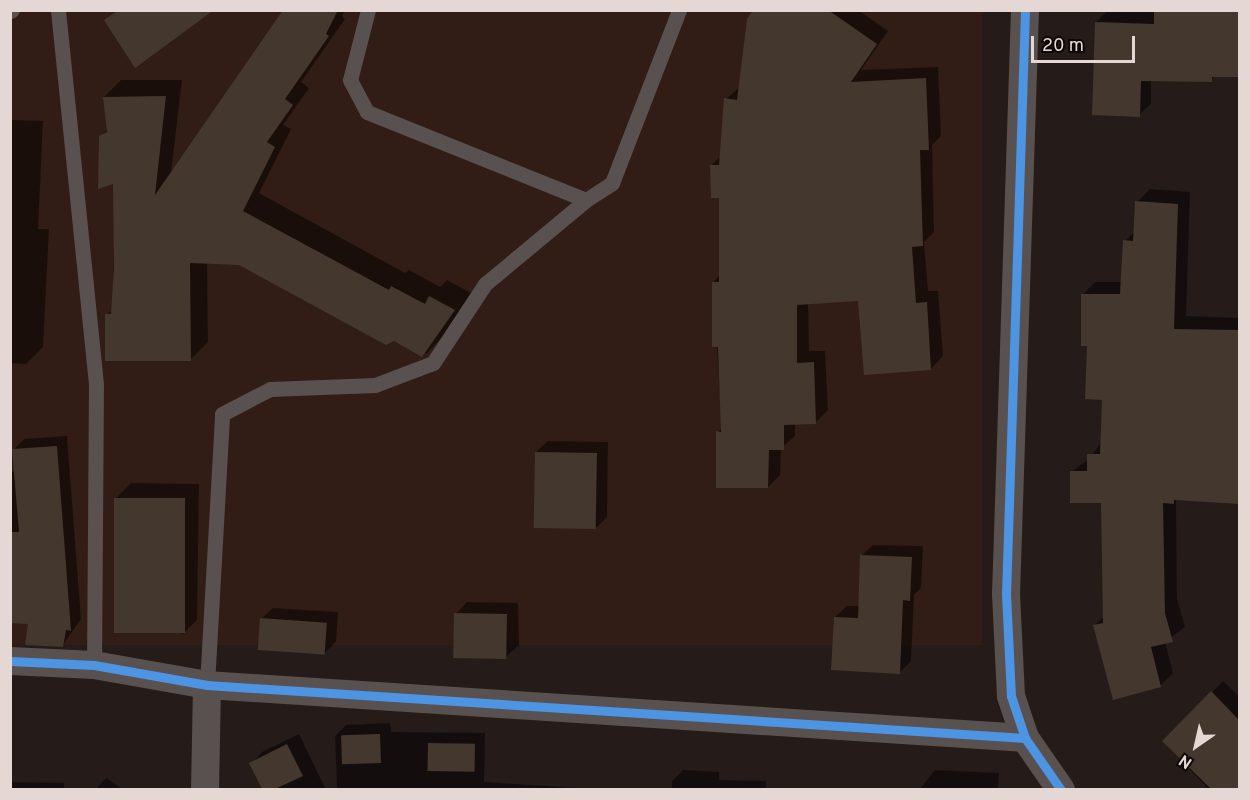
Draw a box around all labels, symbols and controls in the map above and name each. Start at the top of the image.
scale bar [1034,24,1138,62]
text: 20 m [1042,35,1084,58]
north arrow [1166,716,1226,776]
text: N [1176,749,1196,772]

